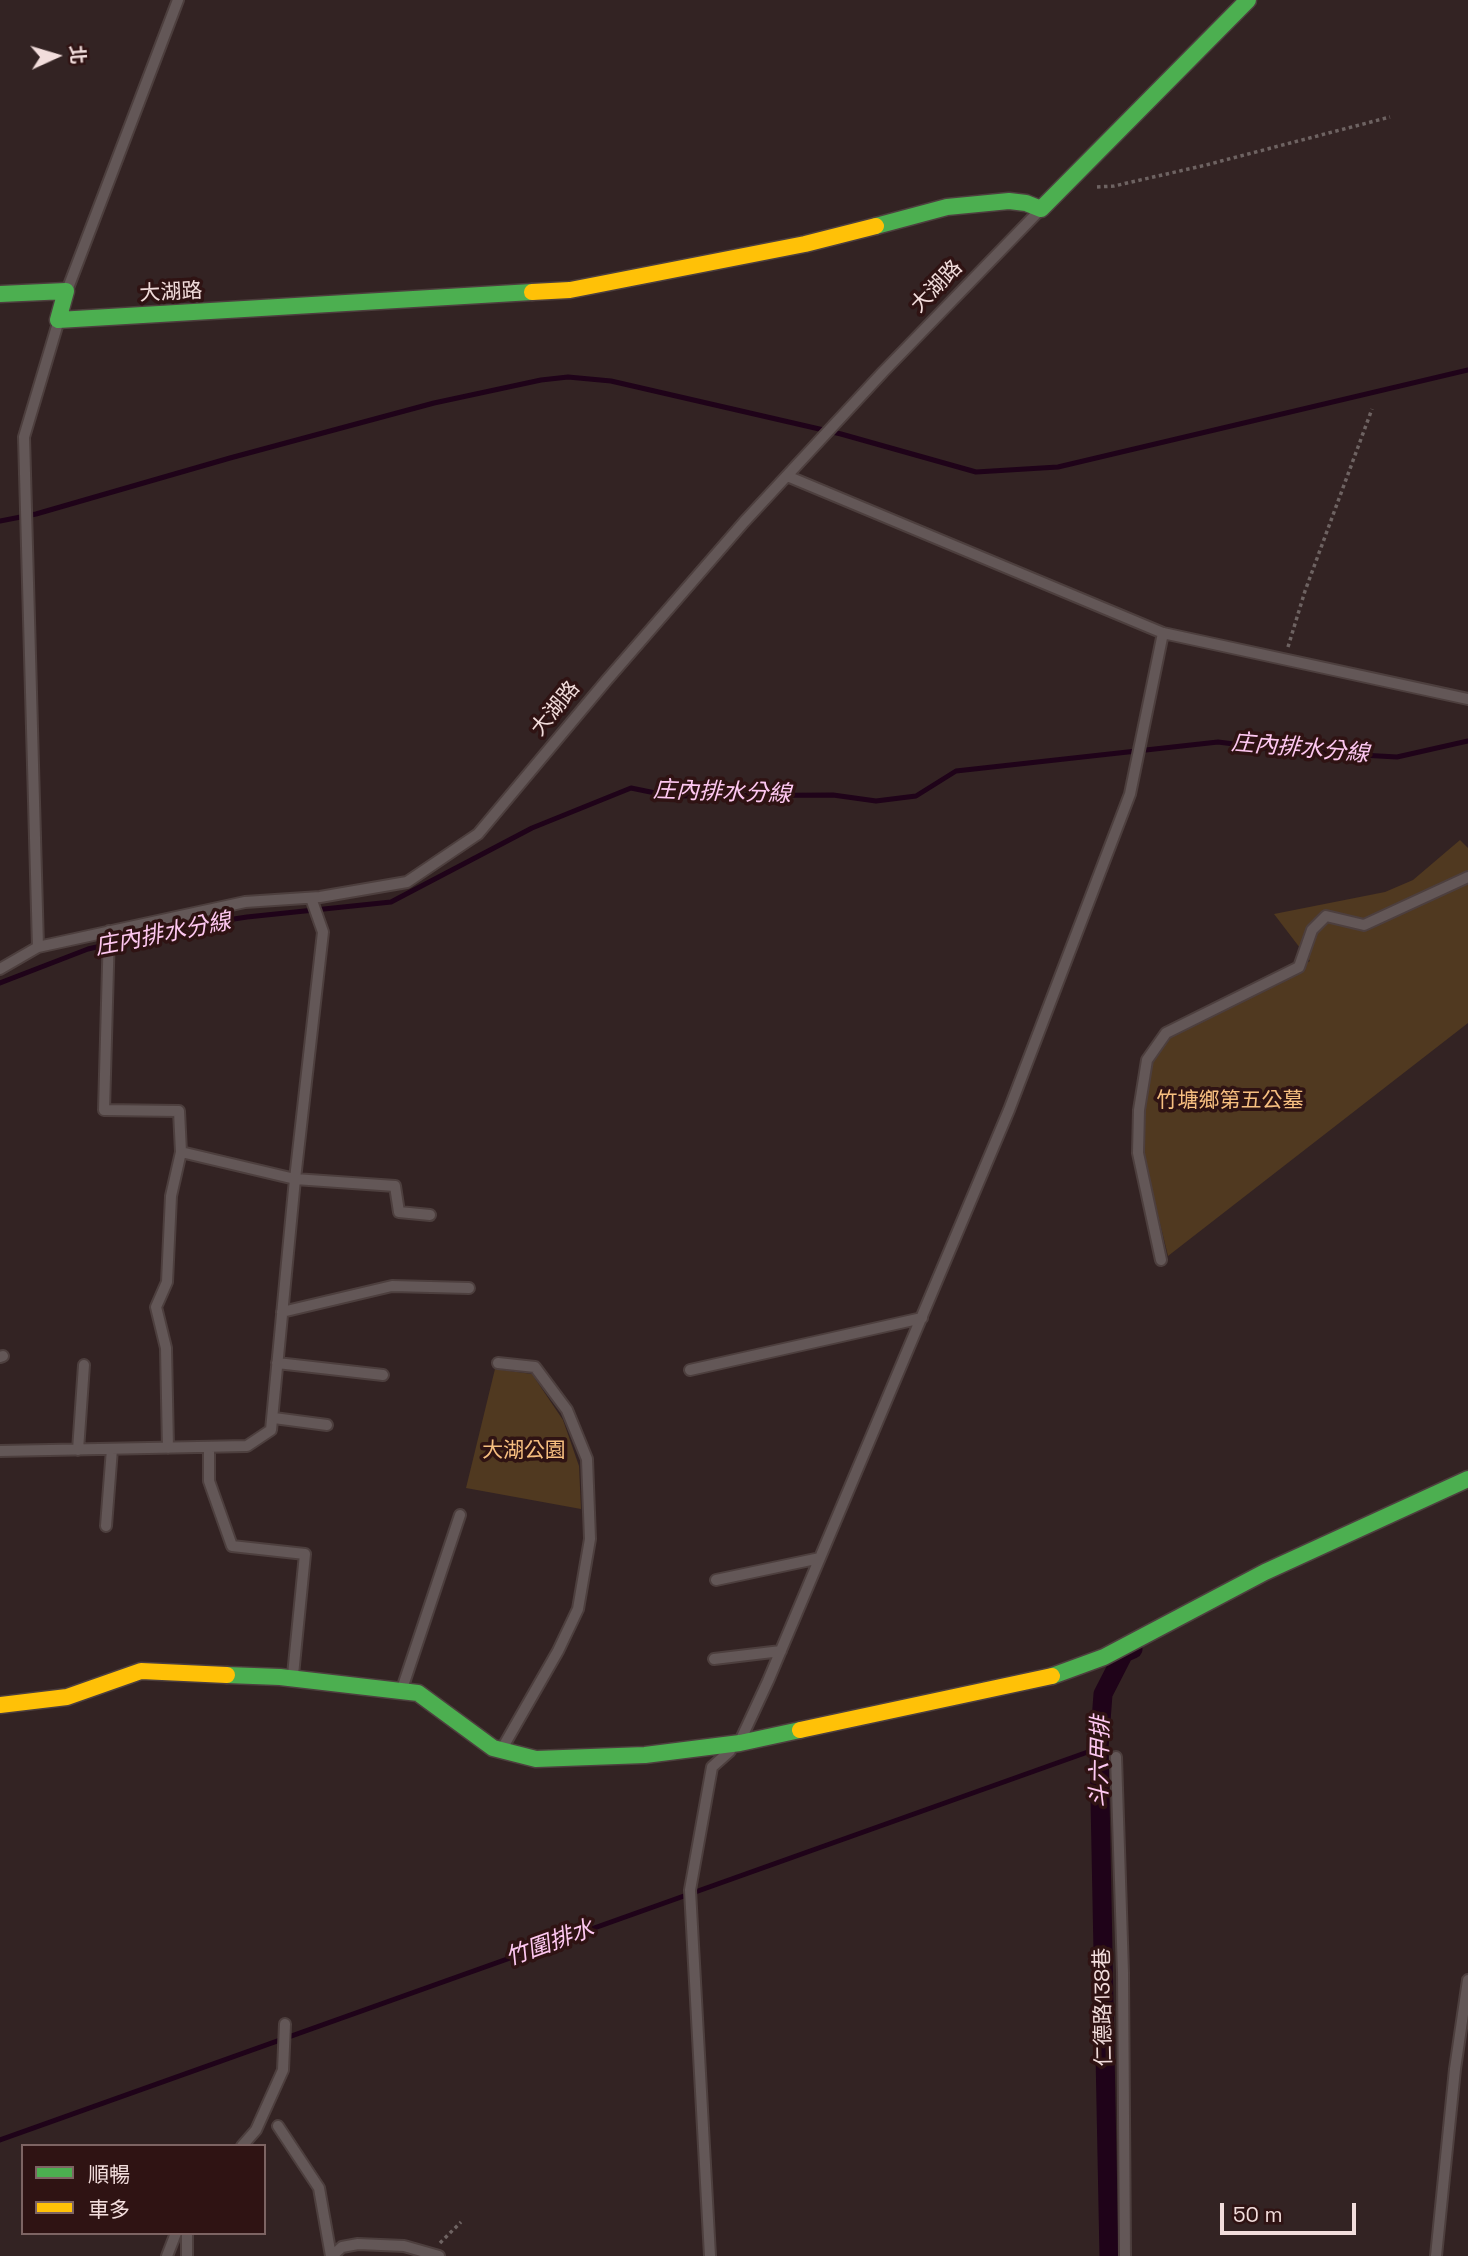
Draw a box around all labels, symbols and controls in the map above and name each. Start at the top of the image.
north arrow [21,21,91,91]
text: 北 [64,44,91,65]
street label: 大湖路 [906,256,968,318]
street label: 大湖路 [139,279,203,307]
street label: 大湖路 [526,677,586,741]
water label: 庄內排水分線 [1230,729,1370,769]
water label: 庄內排水分線 [653,777,791,809]
water label: 庄內排水分線 [93,908,233,962]
park label: 竹塘鄉第五公墓 [1157,1088,1303,1114]
park label: 大湖公園 [482,1438,566,1464]
water label: 斗六甲排 [1086,1716,1116,1808]
water label: 竹圍排水 [502,1915,598,1973]
street label: 仁德路138巷 [1090,1948,1118,2066]
legend [21,2144,266,2235]
text: 順暢 [88,2161,130,2188]
scale bar [1223,2190,1360,2234]
text: 車多 [88,2196,130,2223]
text: 50 m [1233,2201,1283,2228]

